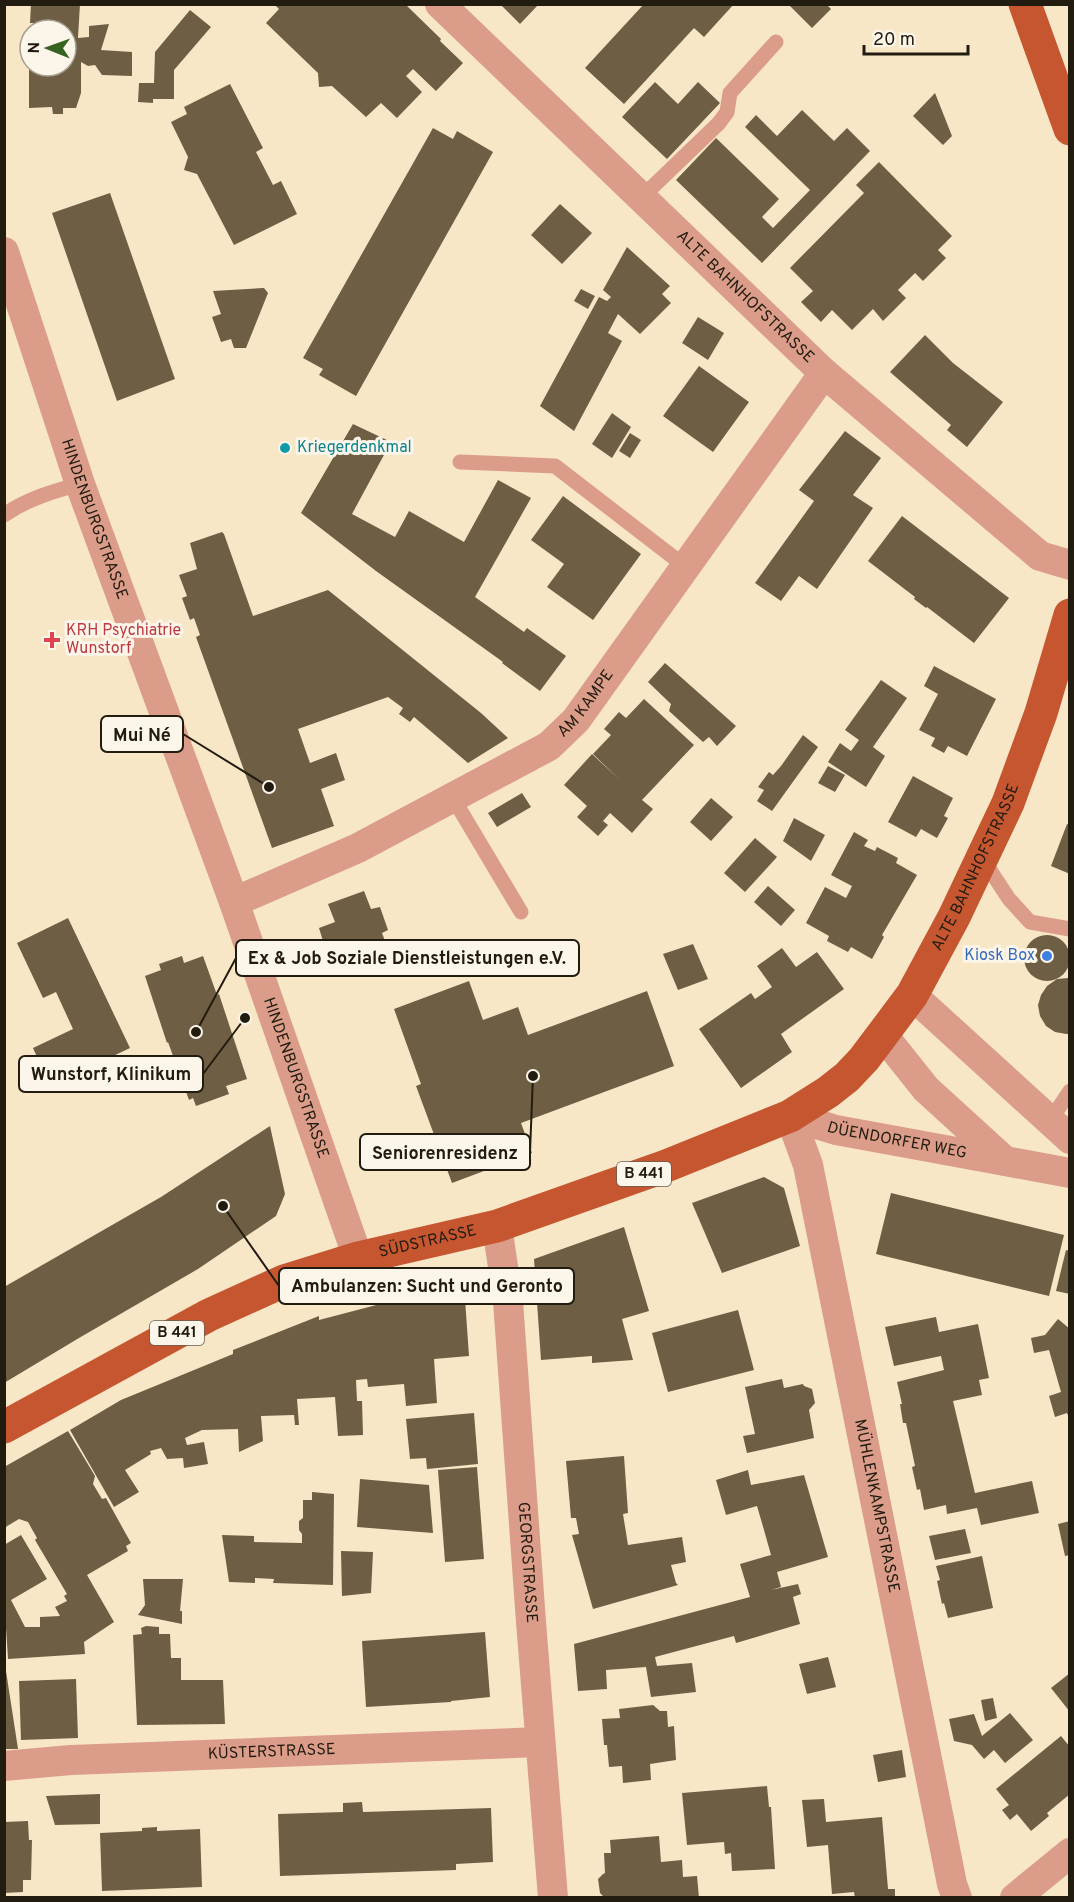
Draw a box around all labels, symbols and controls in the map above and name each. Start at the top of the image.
north arrow [18,18,78,78]
scale bar [864,18,968,56]
text: 20 m [873,29,915,52]
text: N [25,42,45,54]
street label: ALTE BAHNHOFSTRASSE [672,226,818,368]
street label: HINDENBURGSTRASSE [56,436,132,602]
place label: Kriegerdenkmal [297,438,412,458]
marker: Kriegerdenkmal [278,441,292,455]
place label: KRH Psychiatrie Wunstorf [66,621,181,659]
marker: KRH Psychiatrie Wunstorf [43,631,61,649]
street label: AM KAMPE [553,666,618,742]
callout: Mui Né [101,716,183,752]
text: Mui Né [113,725,171,748]
street label: ALTE BAHNHOFSTRASSE [928,781,1024,955]
callout: Ex & Job Soziale Dienstleistungen e.V. [236,940,579,976]
place label: Kiosk Box [964,946,1035,966]
text: Ex & Job Soziale Dienstleistungen e.V. [248,948,566,971]
marker: Kiosk Box [1040,949,1054,963]
street label: HINDENBURGSTRASSE [258,995,333,1161]
callout: Wunstorf, Klinikum [19,1056,203,1092]
text: Wunstorf, Klinikum [31,1064,191,1087]
street label: DÜENDORFER WEG [824,1118,968,1164]
callout: Seniorenresidenz [360,1134,530,1170]
text: Seniorenresidenz [372,1143,518,1166]
road number: B 441 [617,1162,671,1186]
street label: SÜDSTRASSE [377,1221,479,1263]
callout: Ambulanzen: Sucht und Geronto [279,1268,574,1304]
text: Ambulanzen: Sucht und Geronto [291,1276,563,1299]
road number: B 441 [150,1321,204,1345]
street label: MÜHLENKAMPSTRASSE [849,1418,903,1595]
street label: GEORGSTRASSE [512,1501,541,1624]
street label: KÜSTERSTRASSE [207,1740,336,1765]

